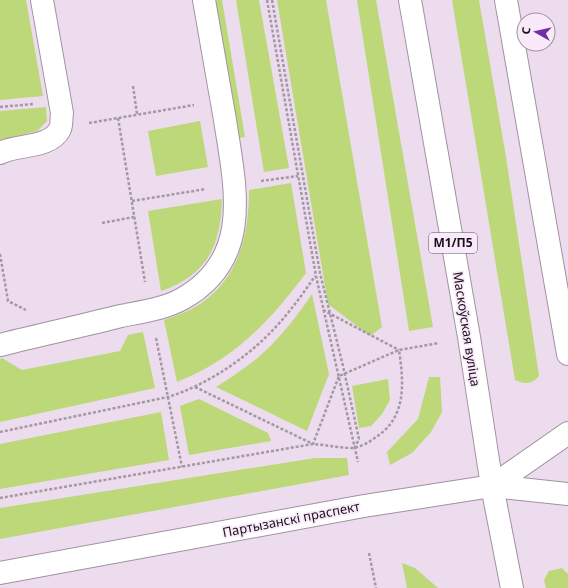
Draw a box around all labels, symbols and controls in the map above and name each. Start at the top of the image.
north arrow [516,12,556,52]
text: С [518,26,534,35]
road number: М1/П5 [429,233,477,253]
street label: Маскоўская вуліца [449,270,485,388]
street label: Партызанскі праспект [221,497,361,541]

